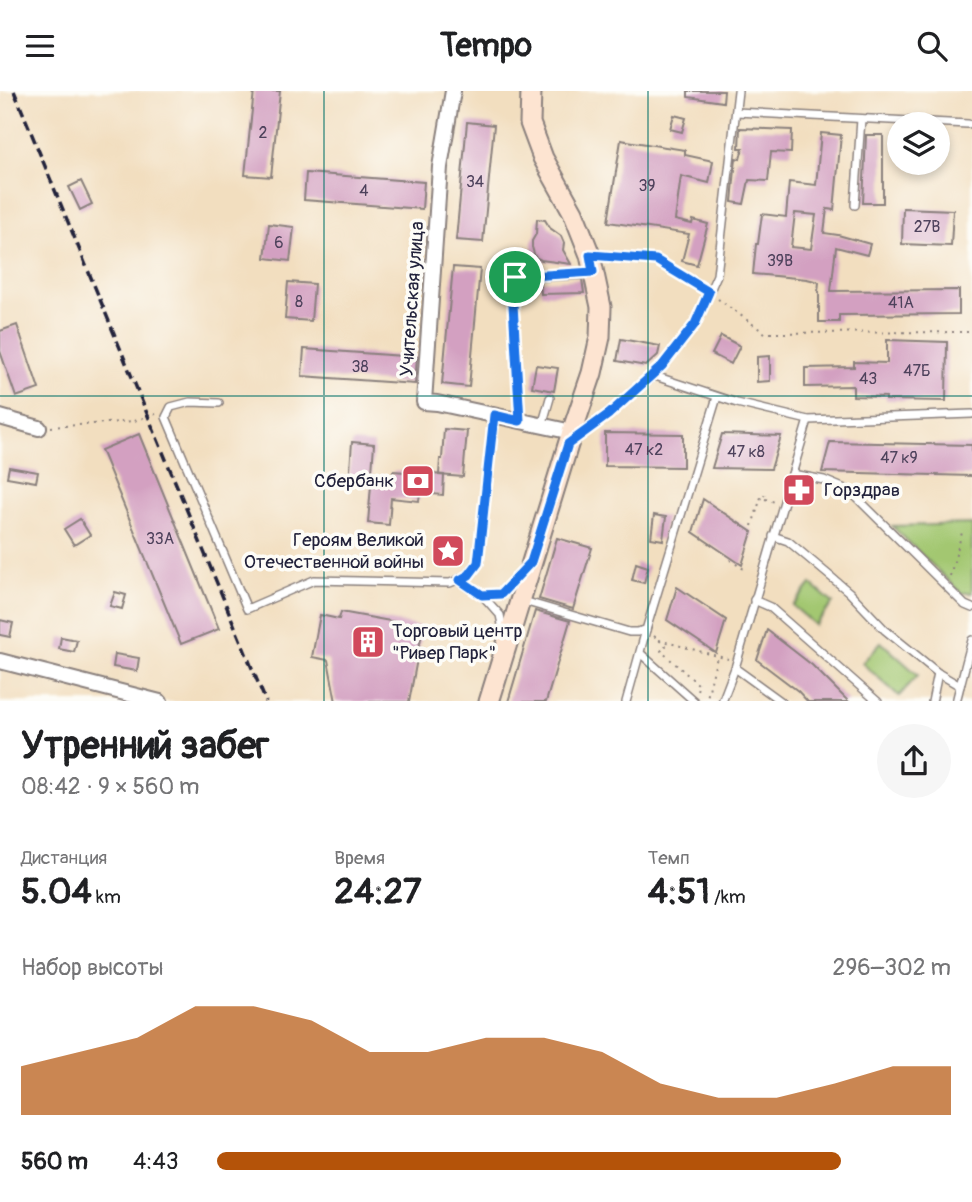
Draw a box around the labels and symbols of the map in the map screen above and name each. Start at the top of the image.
house number: 2 [259,123,268,143]
house number: 34 [466,172,484,192]
house number: 39 [638,176,656,196]
house number: 4 [359,181,369,201]
house number: 27В [914,217,940,237]
street label: Учительская улица [395,220,429,378]
house number: 6 [274,233,284,253]
pin [485,247,545,307]
house number: 39В [767,251,793,271]
house number: 8 [295,292,303,312]
house number: 41А [888,293,914,313]
house number: 38 [352,357,369,377]
house number: 47Б [903,361,931,381]
house number: 43 [859,369,877,389]
house number: 47 к2 [625,440,663,460]
house number: 47 к8 [727,442,765,462]
house number: 47 к9 [880,448,918,468]
bank icon: Сбербанк [399,462,437,500]
place label: Сбербанк [314,469,394,493]
pharmacy icon: Горздрав [780,471,818,509]
place label: Горздрав [824,478,900,502]
place label: Героям Великой Отечественной войны [244,528,424,574]
house number: 33А [146,529,174,549]
place icon: Героям Великой Отечественной войны [429,532,467,570]
place label: Торговый центр "Ривер Парк" [392,619,522,665]
building icon: Торговый центр "Ривер Парк" [349,623,387,661]

